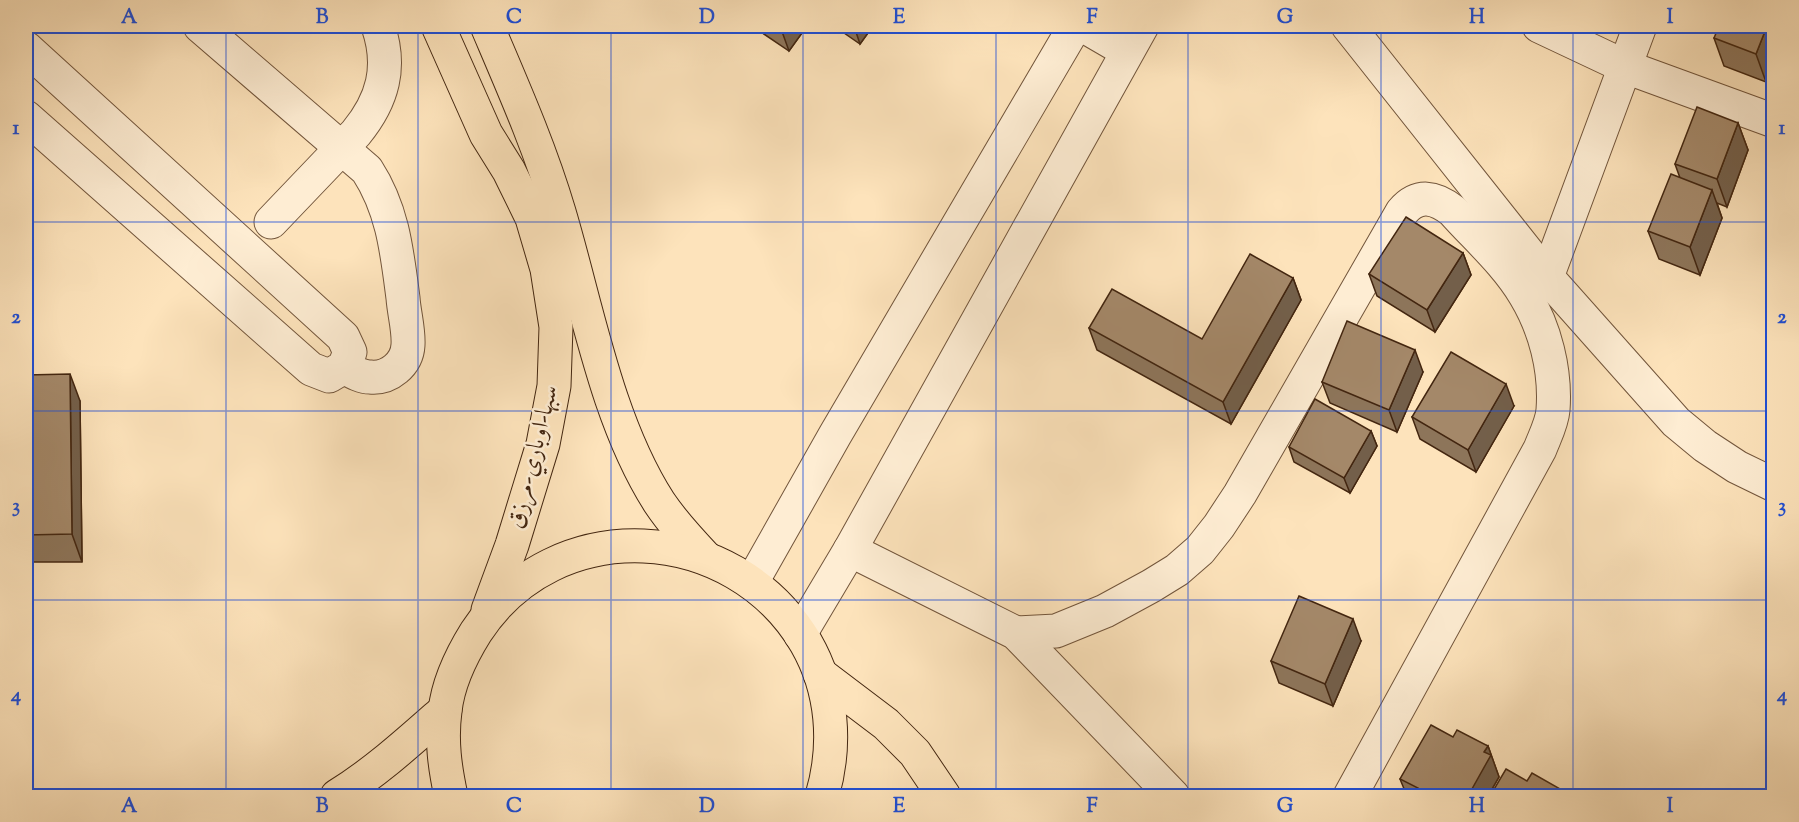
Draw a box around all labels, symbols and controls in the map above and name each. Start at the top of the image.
text: A [121,4,138,33]
text: B [316,4,329,33]
text: C [506,4,522,33]
text: D [699,4,715,33]
text: E [893,4,906,33]
text: F [1086,4,1098,33]
text: G [1277,4,1294,33]
text: H [1469,4,1485,33]
text: I [1667,4,1674,33]
text: 1 [13,115,20,144]
text: 1 [1779,115,1786,144]
text: 2 [11,304,21,333]
text: 2 [1777,304,1787,333]
street label: سبها-اوباري-مرزق [500,382,568,532]
text: 3 [12,493,20,522]
text: 3 [1778,493,1786,522]
text: 4 [10,682,21,711]
text: 4 [1776,682,1787,711]
text: A [121,793,138,822]
text: B [316,793,329,822]
text: C [506,793,522,822]
text: D [699,793,715,822]
text: E [893,793,906,822]
text: F [1086,793,1098,822]
text: G [1277,793,1294,822]
text: H [1469,793,1485,822]
text: I [1667,793,1674,822]

